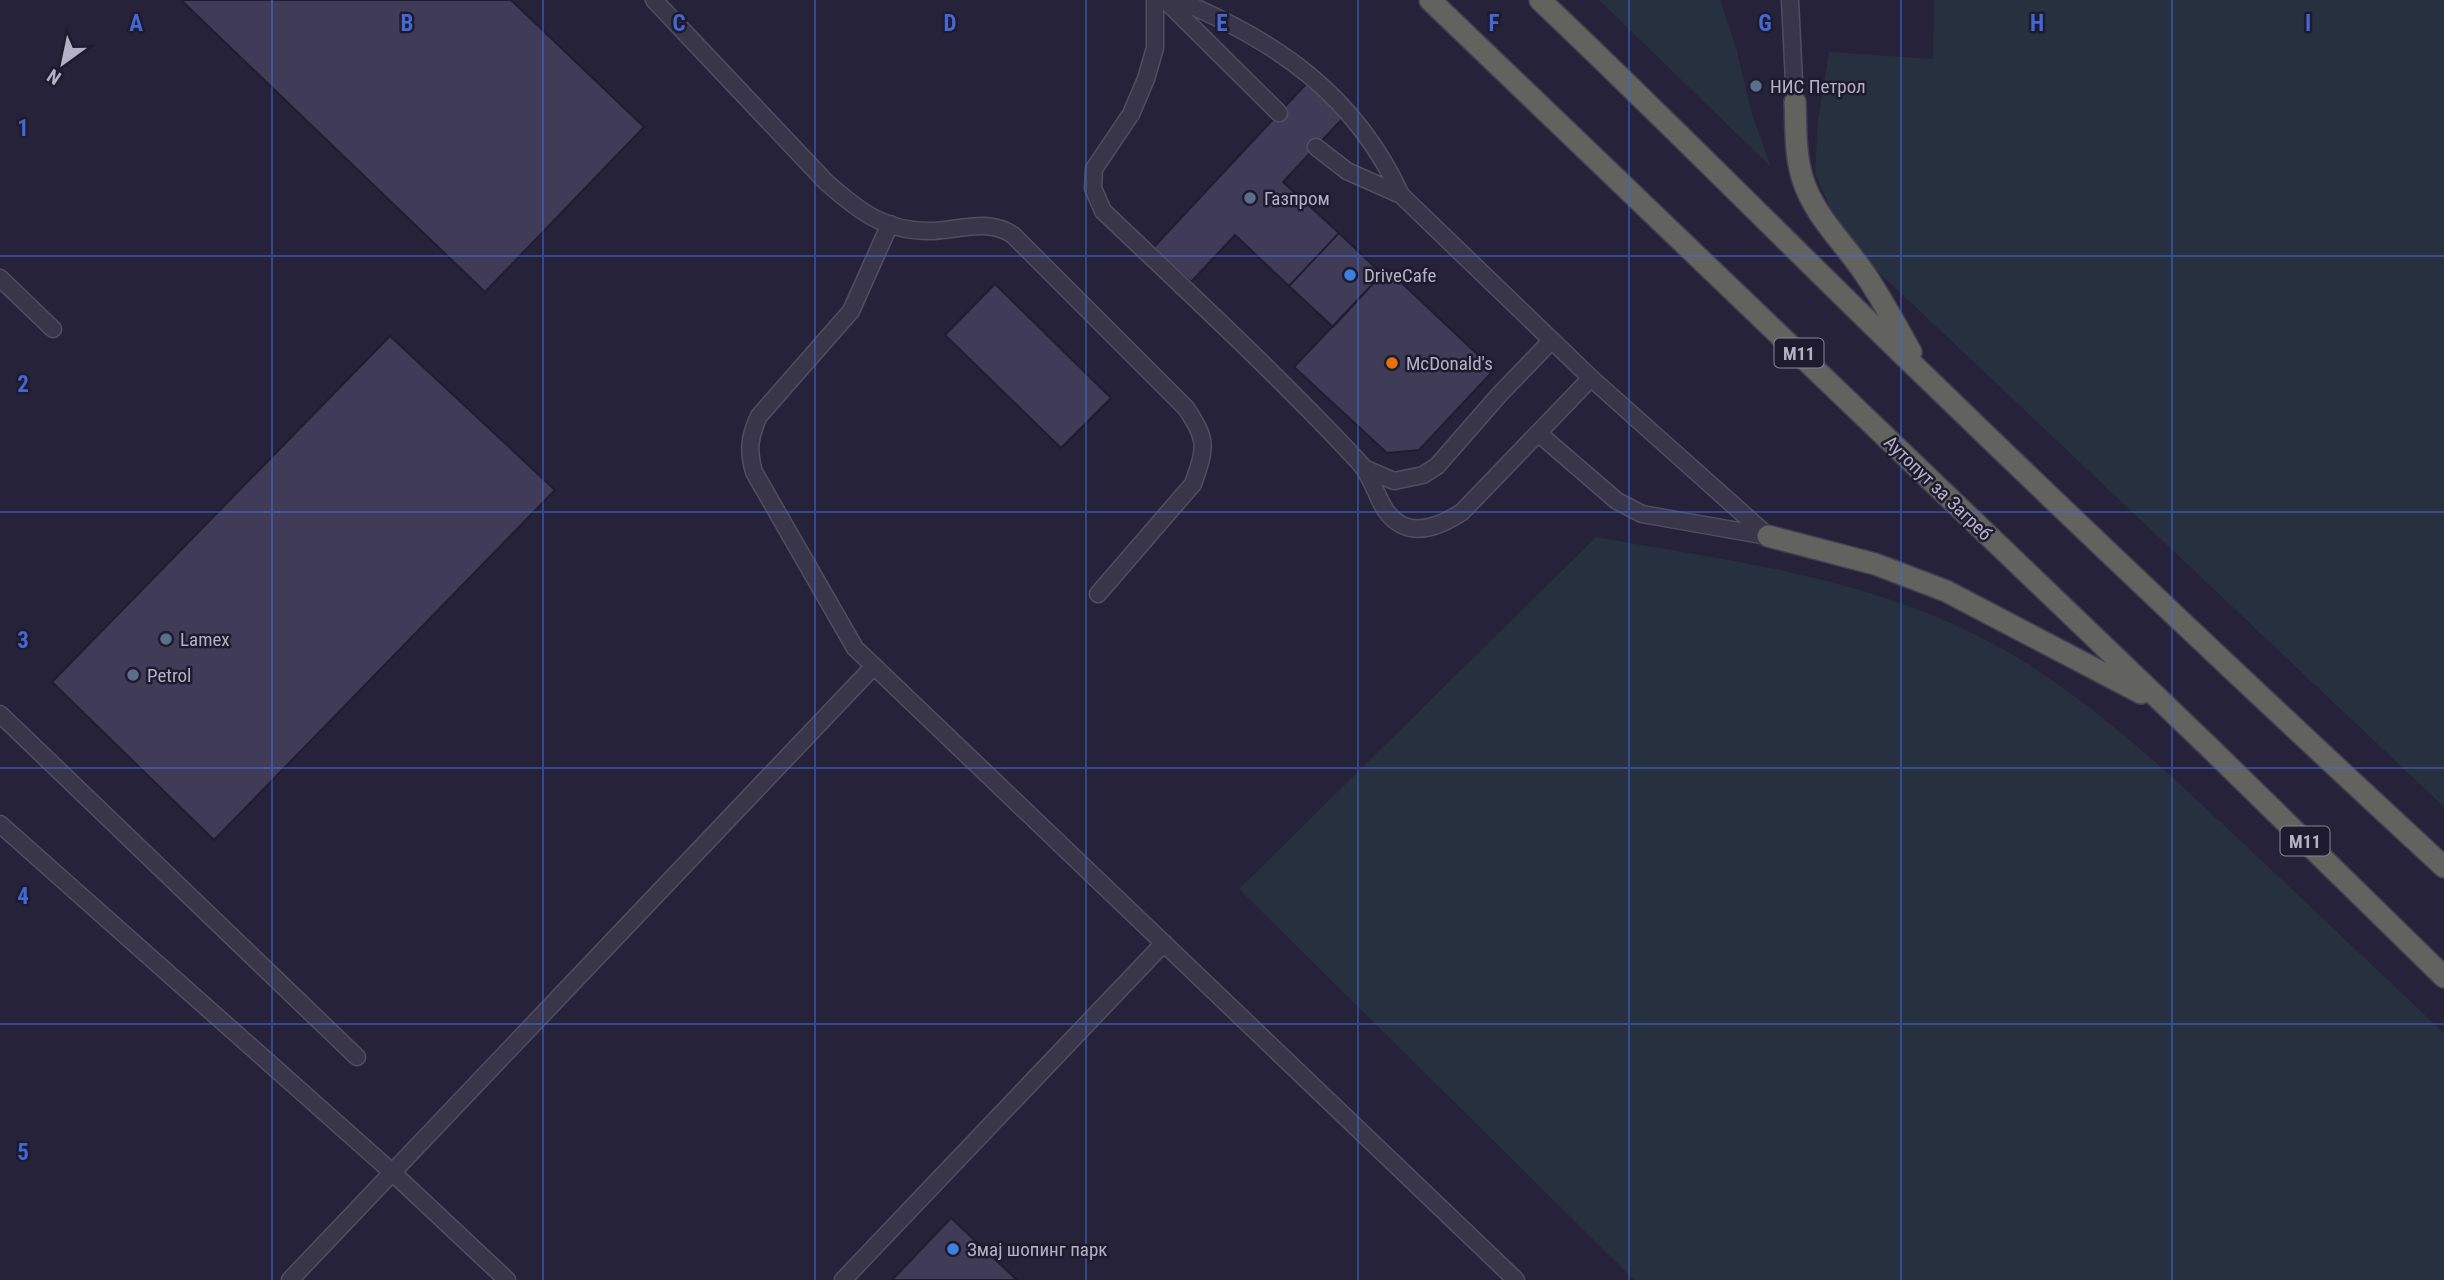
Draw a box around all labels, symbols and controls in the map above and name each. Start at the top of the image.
text: A [129,10,143,37]
text: B [401,10,413,37]
text: C [672,10,686,37]
text: D [944,10,957,37]
text: E [1216,10,1228,37]
text: F [1489,10,1500,37]
text: G [1758,10,1772,37]
text: H [2030,10,2044,37]
text: I [2305,10,2311,37]
north arrow [28,28,98,98]
text: N [43,64,65,90]
place label: НИС Петрол [1770,75,1866,98]
marker: НИС Петрол [1748,78,1764,94]
text: 1 [17,115,29,142]
place label: Газпром [1264,187,1330,210]
marker: Газпром [1242,190,1258,206]
place label: DriveCafe [1364,264,1437,287]
marker: DriveCafe [1342,267,1358,283]
road number: M11 [1774,338,1824,368]
place label: McDonald's [1406,352,1493,375]
marker: McDonald's [1384,355,1400,371]
text: 2 [17,371,29,398]
street label: Аутопут за Загреб [1879,431,1997,545]
text: 3 [17,627,29,654]
place label: Lamex [180,628,230,651]
marker: Lamex [158,631,174,647]
place label: Petrol [147,664,191,687]
marker: Petrol [125,667,141,683]
road number: M11 [2280,826,2330,856]
text: 4 [17,883,29,910]
text: 5 [17,1139,29,1166]
place label: Змај шопинг парк [967,1238,1107,1261]
marker: Змај шопинг парк [945,1241,961,1257]

